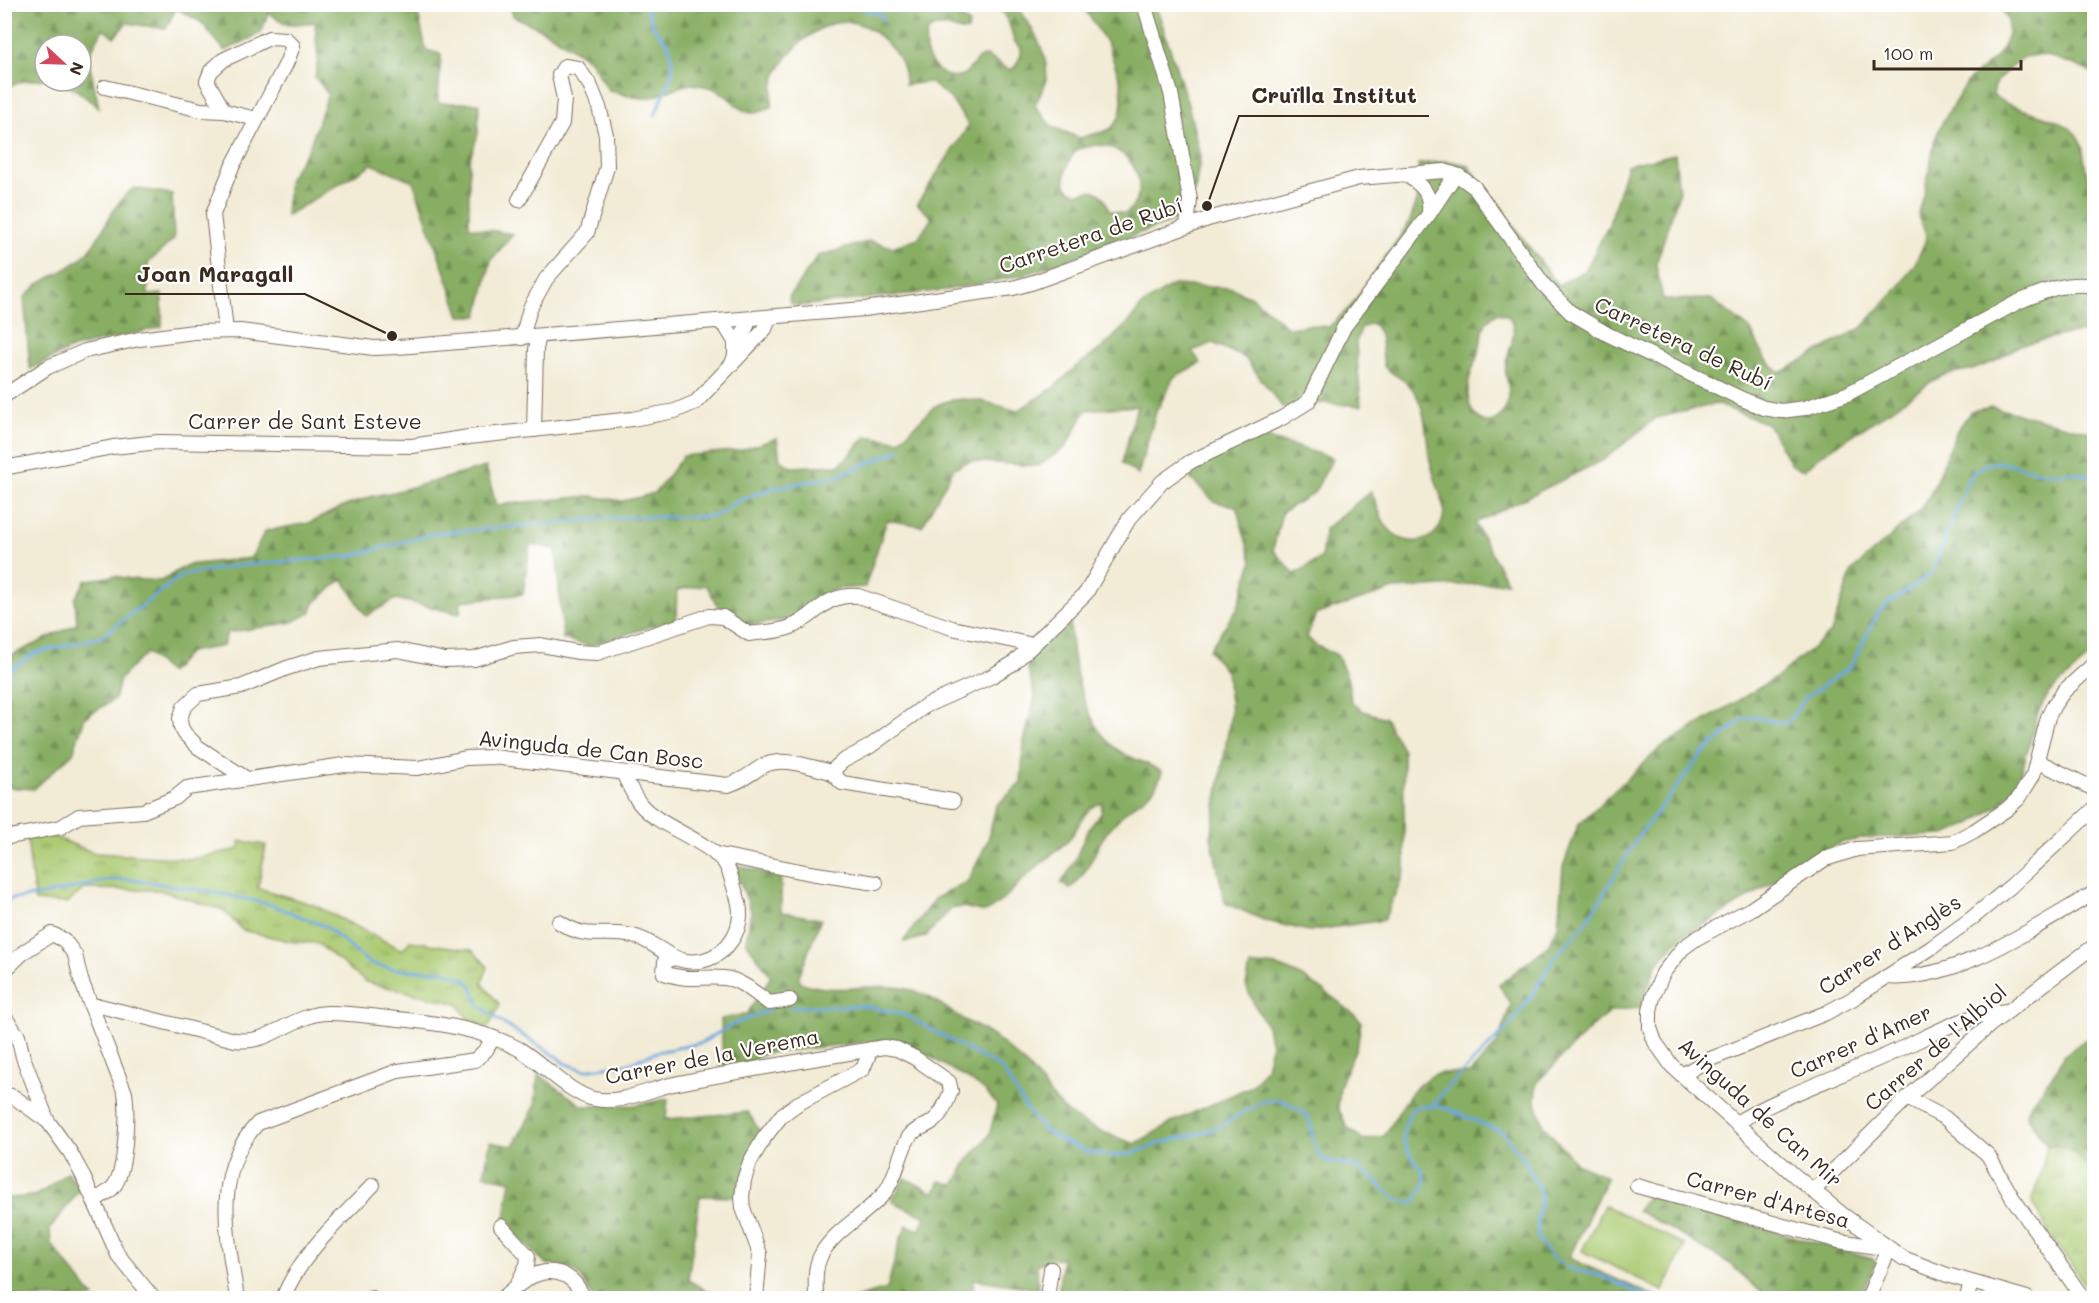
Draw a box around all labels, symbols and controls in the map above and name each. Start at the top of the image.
north arrow [33,33,93,93]
scale bar [1874,33,2021,71]
text: 100 m [1883,41,1933,65]
text: N [65,59,89,78]
callout: Cruïlla Institut [1239,76,1429,116]
text: Cruïlla Institut [1251,80,1417,109]
street label: Carretera de Rubí [995,190,1186,279]
callout: Joan Maragall [125,254,305,294]
text: Joan Maragall [137,259,293,288]
street label: Carretera de Rubí [1591,290,1777,396]
street label: Carrer de Sant Esteve [188,407,422,434]
street label: Avinguda de Can Bosc [477,723,705,774]
street label: Carrer d'Anglès [1813,888,1966,1000]
street label: Carrer de l'Albiol [1858,978,2012,1116]
street label: Carrer d'Amer [1785,997,1935,1084]
street label: Carrer de la Verema [602,1022,821,1090]
street label: Avinguda de Can Mir [1673,1031,1849,1193]
street label: Carrer d'Artesa [1684,1164,1853,1233]

